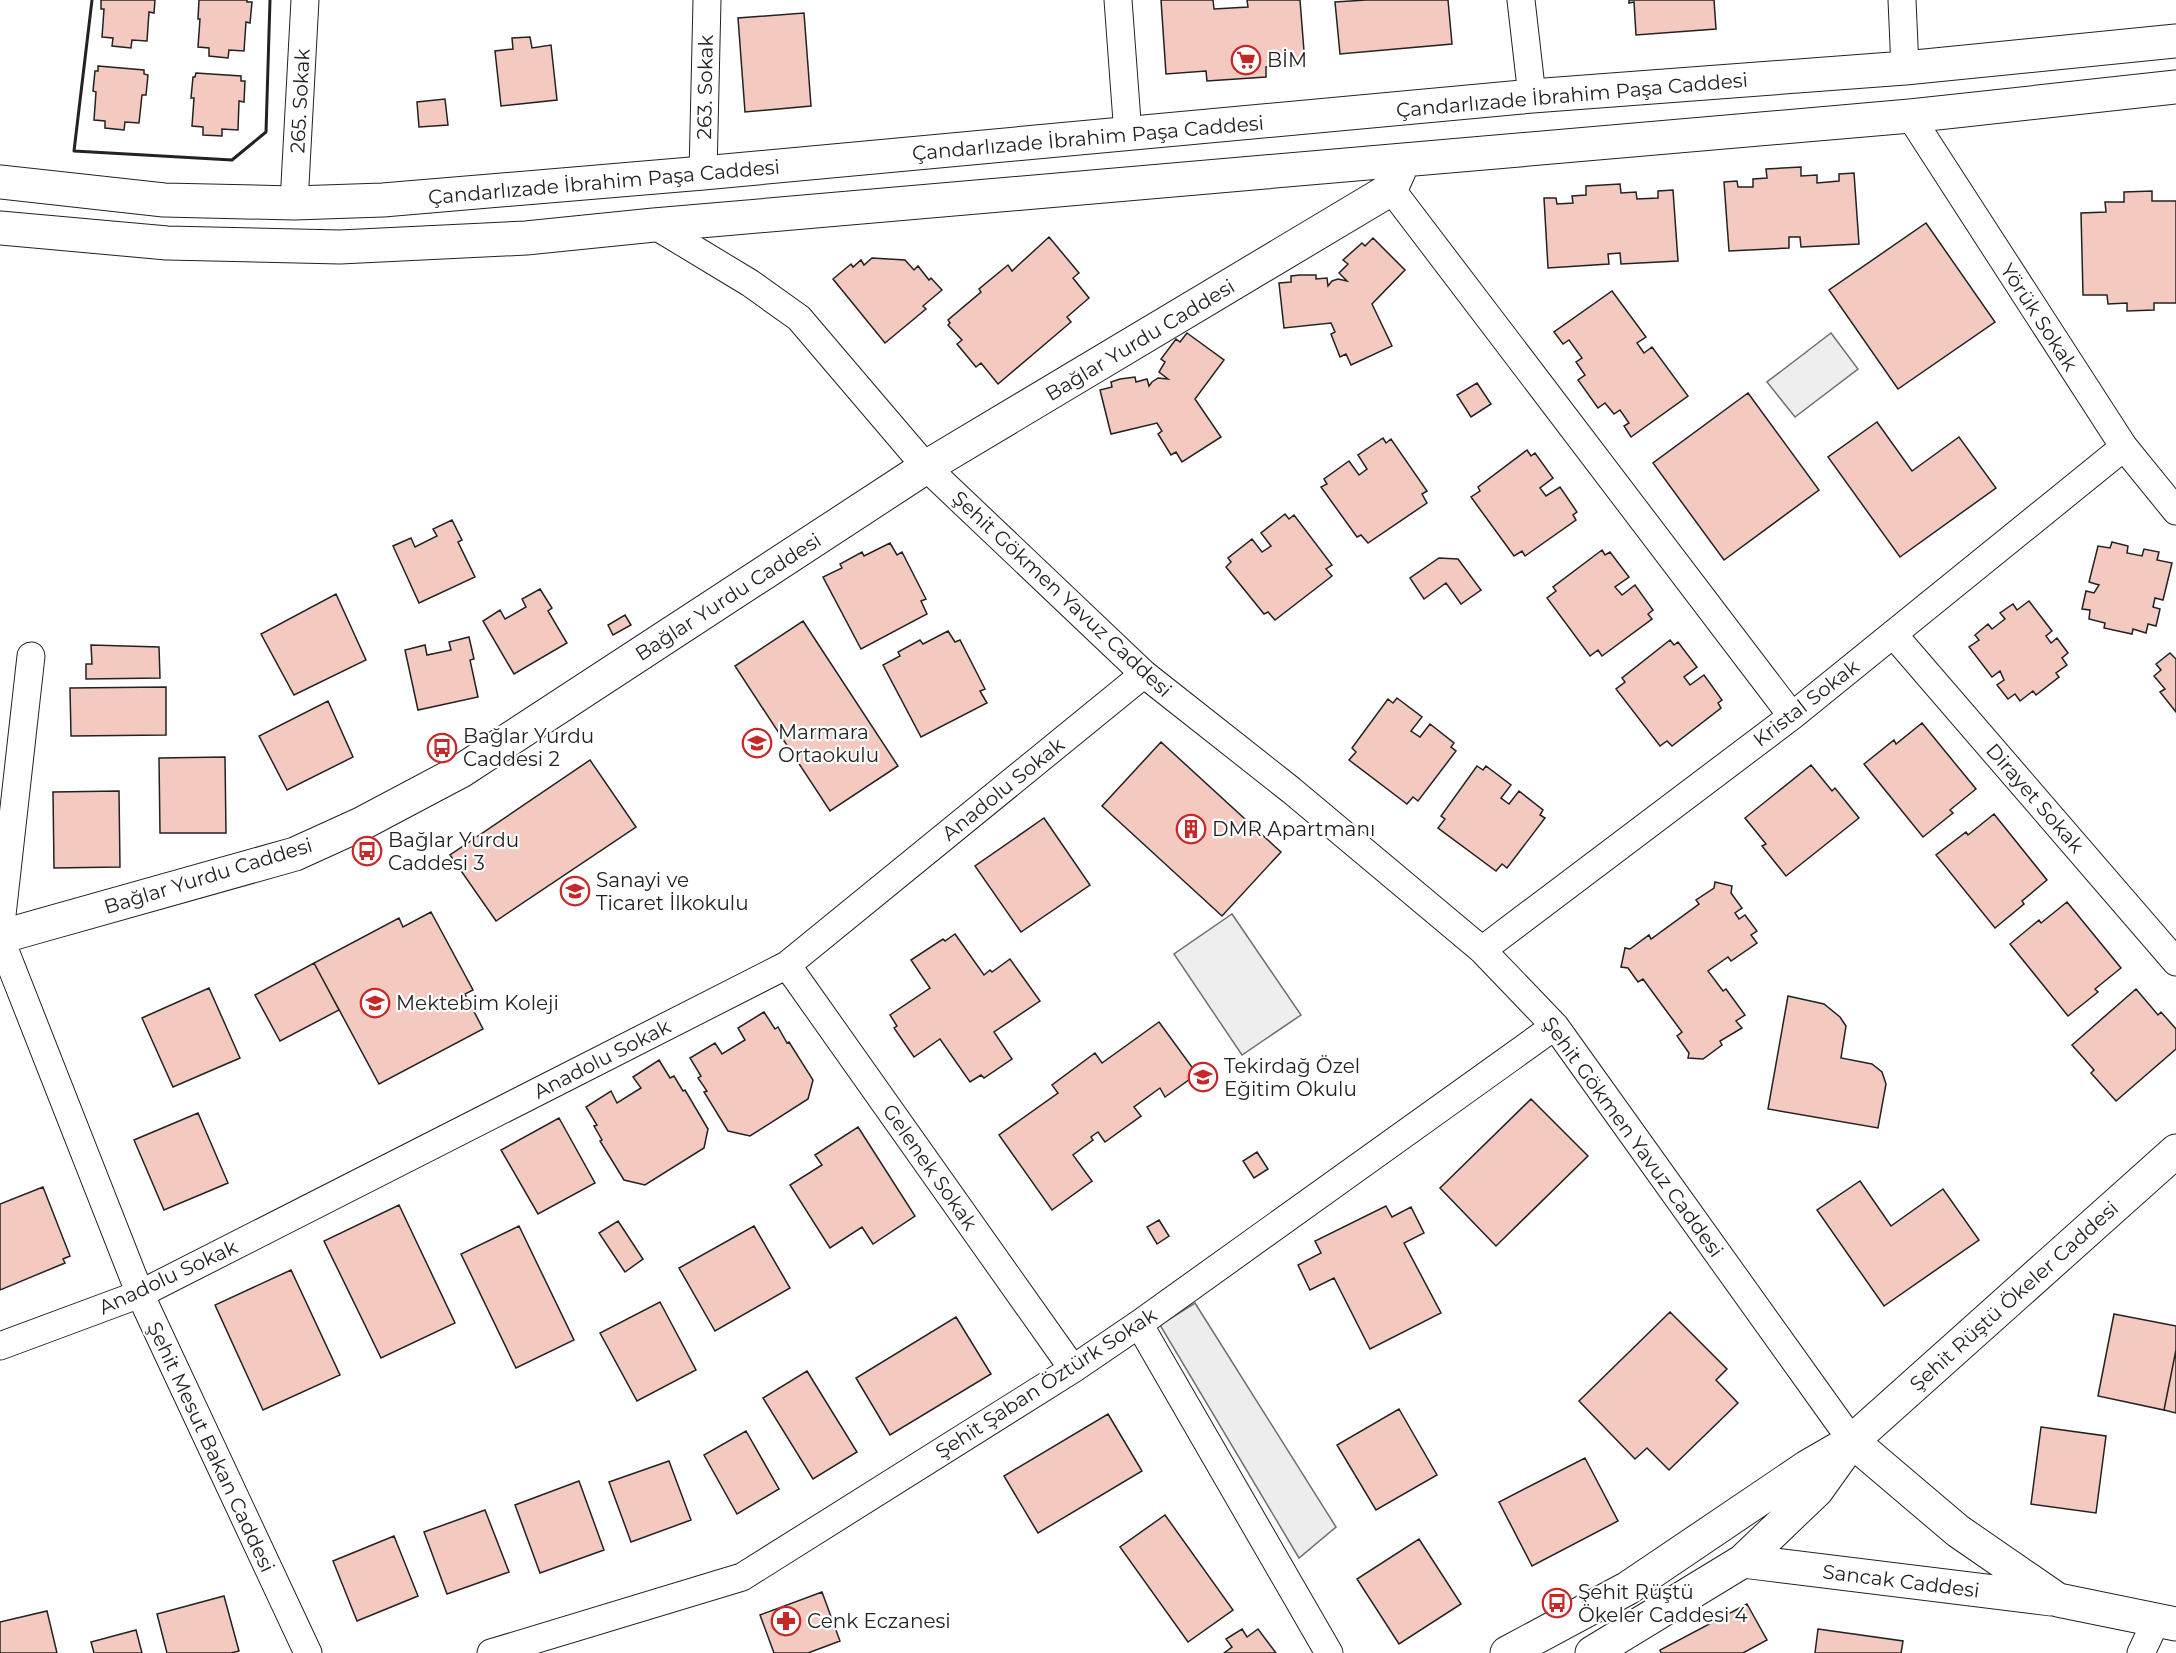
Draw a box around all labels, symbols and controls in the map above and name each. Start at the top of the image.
street label: 263. Sokak [692,34,718,140]
supermarket icon: BİM [1230,44,1262,76]
street label: 265. Sokak [285,48,315,154]
place label: BİM [1267,48,1307,72]
street label: Çandarlızade İbrahim Paşa Caddesi [1395,68,1749,122]
street label: Çandarlızade İbrahim Paşa Caddesi [911,111,1265,165]
street label: Çandarlızade İbrahim Paşa Caddesi [427,155,781,209]
street label: Yörük Sokak [1995,259,2083,375]
street label: Bağlar Yurdu Caddesi [1041,274,1239,406]
street label: Şehit Gökmen Yavuz Caddesi [947,486,1177,702]
street label: Bağlar Yurdu Caddesi [631,528,825,666]
street label: Kristal Sokak [1748,654,1864,752]
place label: Marmara Ortaokulu [778,720,879,767]
place label: Bağlar Yurdu Caddesi 2 [463,724,594,771]
school or university icon: Marmara Ortaokulu [741,727,773,759]
bus stop icon: Bağlar Yurdu Caddesi 2 [426,732,458,764]
street label: Anadolu Sokak [937,732,1069,846]
street label: Dirayet Sokak [1981,738,2089,858]
building icon: DMR Apartmanı [1175,813,1207,845]
place label: DMR Apartmanı [1212,817,1375,841]
place label: Bağlar Yurdu Caddesi 3 [388,828,519,875]
street label: Bağlar Yurdu Caddesi [101,833,315,919]
bus stop icon: Bağlar Yurdu Caddesi 3 [351,835,383,867]
place label: Sanayi ve Ticaret İlkokulu [596,868,749,915]
school or university icon: Sanayi ve Ticaret İlkokulu [559,875,591,907]
school or university icon: Mektebim Koleji [359,987,391,1019]
place label: Mektebim Koleji [396,991,559,1015]
street label: Şehit Gökmen Yavuz Caddesi [1538,1012,1728,1262]
street label: Anadolu Sokak [530,1014,674,1104]
place label: Tekirdağ Özel Eğitim Okulu [1224,1054,1360,1101]
school or university icon: Tekirdağ Özel Eğitim Okulu [1187,1061,1219,1093]
street label: Gelenek Sokak [878,1099,982,1235]
street label: Şehit Rüştü Ökeler Caddesi [1905,1196,2123,1396]
street label: Anadolu Sokak [95,1234,241,1320]
street label: Şehit Şaban Öztürk Sokak [931,1302,1161,1463]
street label: Şehit Mesut Bakan Caddesi [142,1318,280,1576]
street label: Sancak Caddesi [1821,1559,1981,1603]
place label: Şehit Rüştü Ökeler Caddesi 4 [1578,1580,1748,1627]
bus stop icon: Şehit Rüştü Ökeler Caddesi 4 [1541,1587,1573,1619]
pharmacy icon: Cenk Eczanesi [770,1605,802,1637]
place label: Cenk Eczanesi [807,1609,951,1633]

